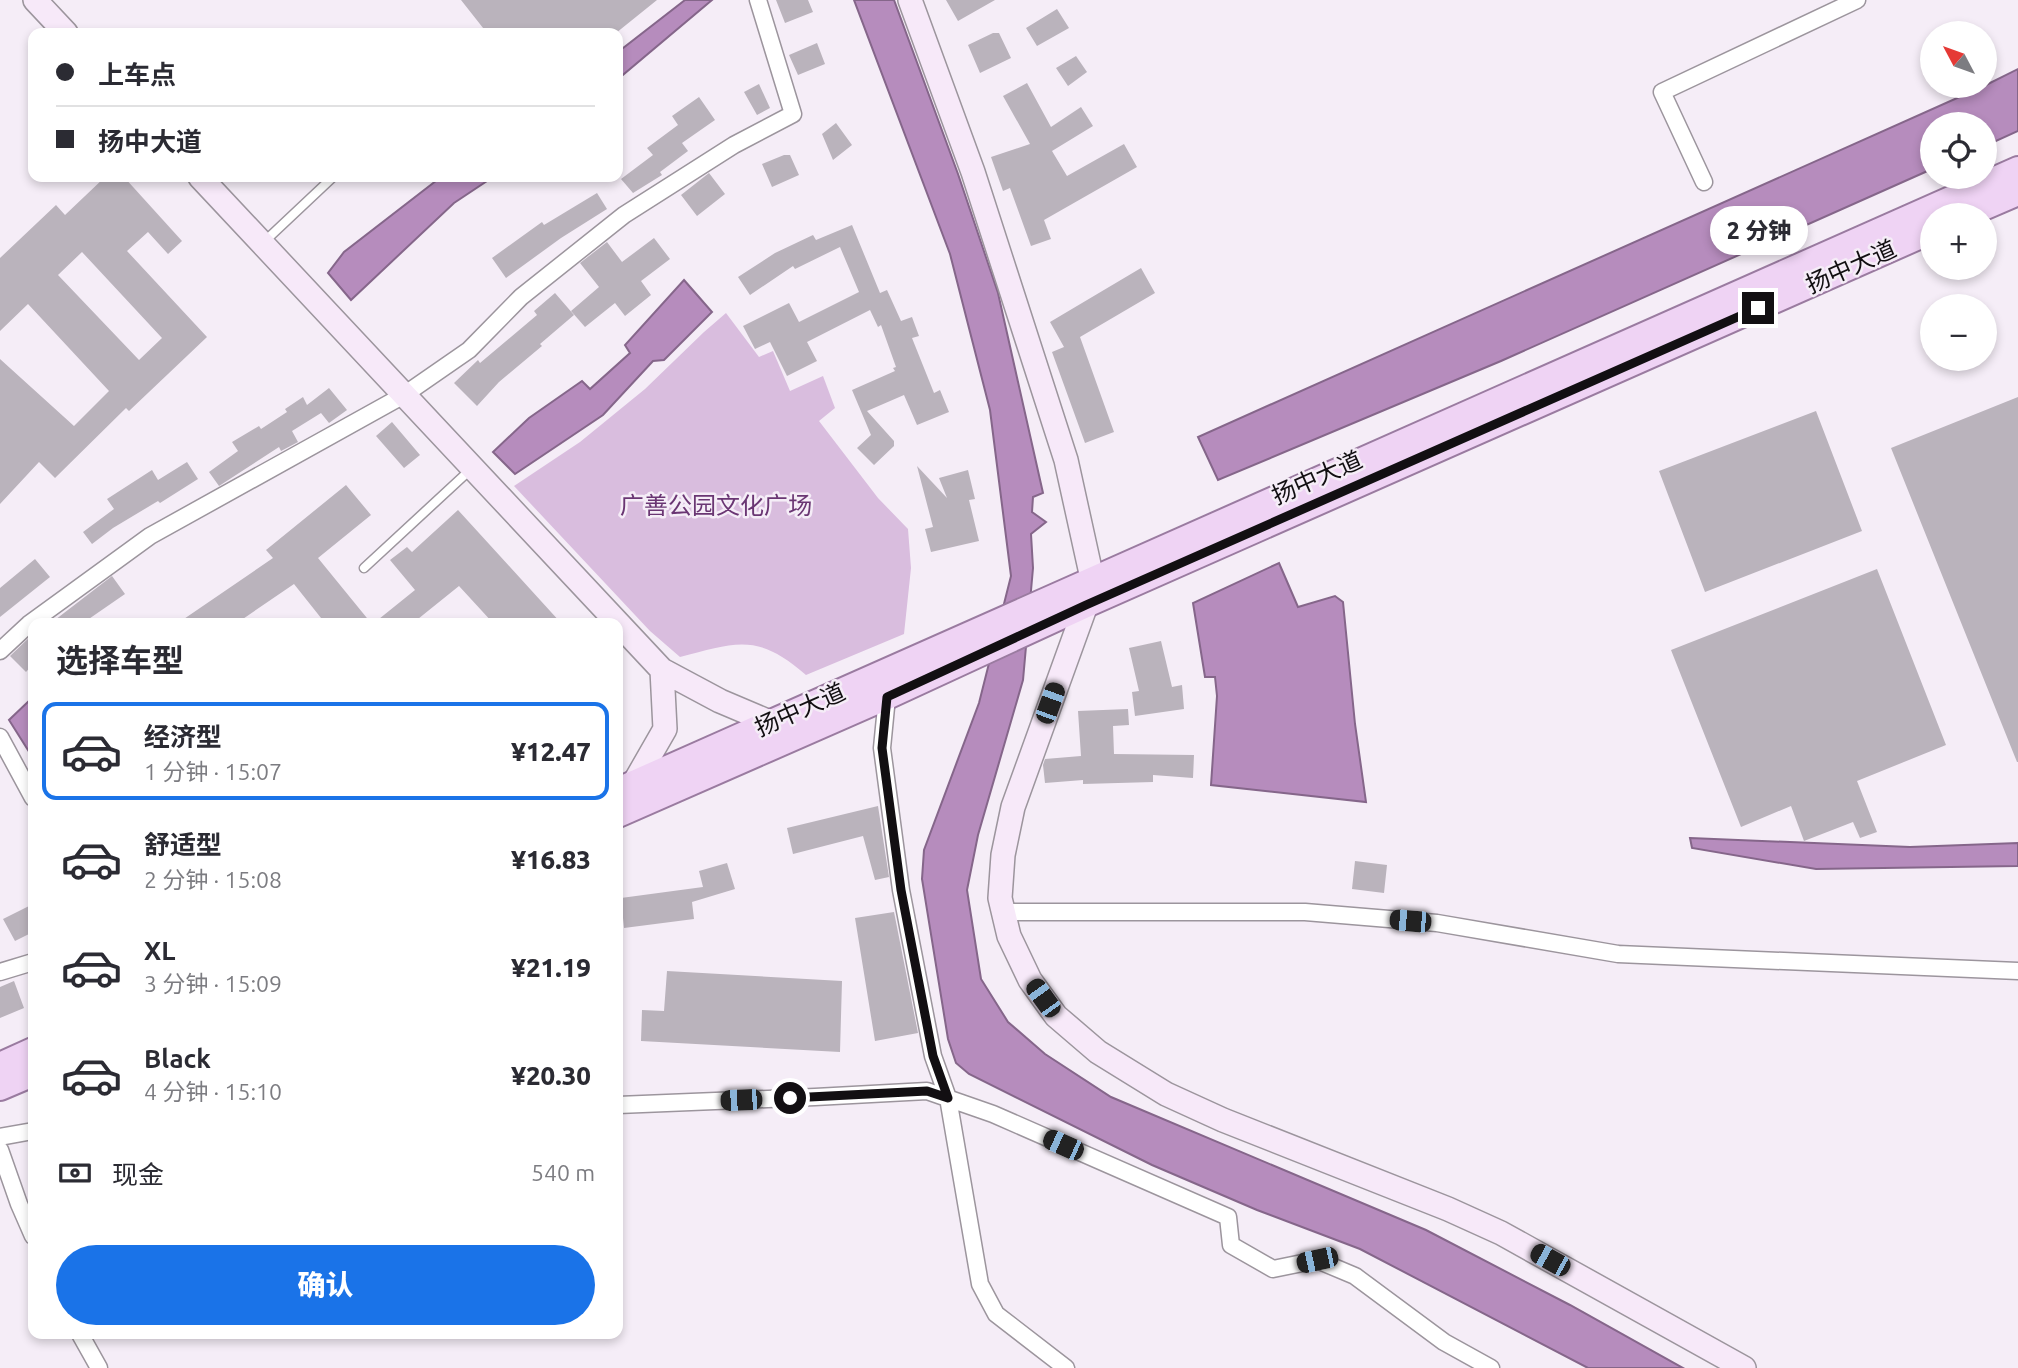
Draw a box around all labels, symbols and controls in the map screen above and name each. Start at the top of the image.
north arrow [1920,21,1997,98]
map controls [1920,21,1997,371]
text: 上车点 [98,60,176,89]
button: locate [1920,112,1997,189]
text: 扬中大道 [98,127,202,156]
button: + [1920,203,1997,280]
callout: 2 分钟 [1709,206,1807,256]
text: 2 分钟 [1727,218,1791,243]
street label: 扬中大道 [1801,235,1900,298]
route end [1742,292,1774,324]
button: − [1920,294,1997,371]
street label: 扬中大道 [1267,446,1366,509]
park label: 广善公园文化广场 [620,492,812,519]
text: 选择车型 [56,642,184,678]
street label: 扬中大道 [750,678,849,741]
car [1033,680,1068,726]
icon: car [60,720,123,783]
text: 经济型 [144,722,222,751]
text: ¥12.47 [511,737,591,766]
text: 1 分钟 · 15:07 [144,759,282,784]
icon: car [60,828,123,891]
text: 舒适型 [144,830,222,859]
text: ¥16.83 [511,845,591,874]
text: 2 分钟 · 15:08 [144,867,282,892]
car [1389,909,1432,933]
icon: car [60,936,123,999]
text: XL [144,936,175,965]
text: ¥21.19 [511,953,591,982]
text: 3 分钟 · 15:09 [144,971,282,996]
car [1023,975,1064,1021]
icon: car [60,1044,123,1107]
text: Black [144,1044,211,1073]
text: ¥20.30 [511,1061,591,1090]
text: 4 分钟 · 15:10 [144,1079,282,1104]
route start [774,1082,806,1114]
car [720,1089,763,1111]
car [1040,1127,1087,1163]
icon: cash [56,1154,94,1192]
text: 现金 [112,1160,164,1189]
text: 540 m [531,1160,595,1185]
car [1527,1241,1574,1279]
button: 确认 [56,1245,595,1325]
car [1295,1245,1340,1275]

